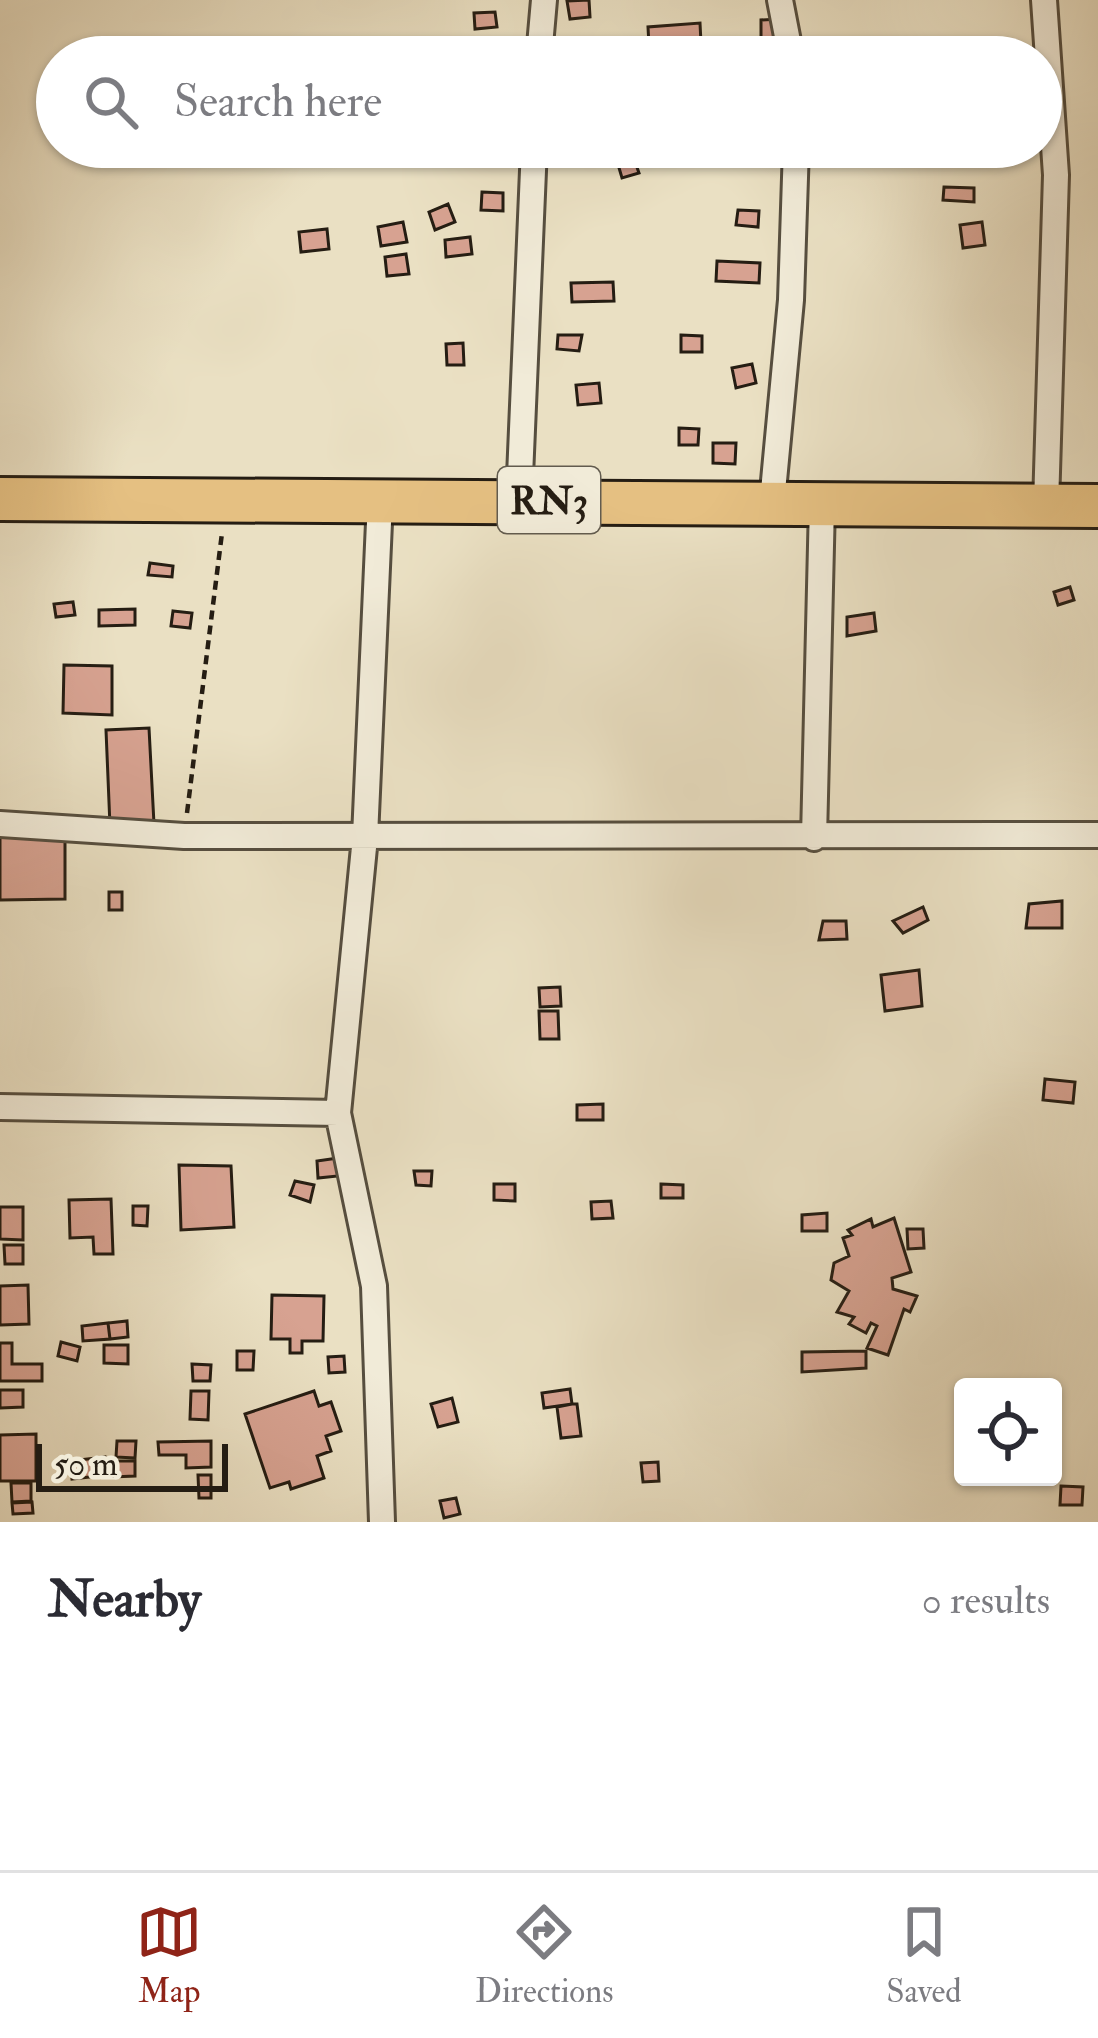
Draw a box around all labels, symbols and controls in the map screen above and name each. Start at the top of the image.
search box [36,36,1062,168]
icon: search [78,69,144,135]
text: Search here [174,74,382,130]
road number: RN3 [498,467,600,533]
map controls [954,1378,1062,1486]
button: locate [954,1378,1062,1486]
scale bar [36,1438,228,1491]
text: 50 m [54,1444,118,1485]
text: Nearby [48,1568,201,1632]
text: 0 results [922,1576,1050,1625]
tab: Map [136,1899,202,2012]
tab: Directions [475,1899,614,2012]
tab: Saved [886,1899,962,2012]

